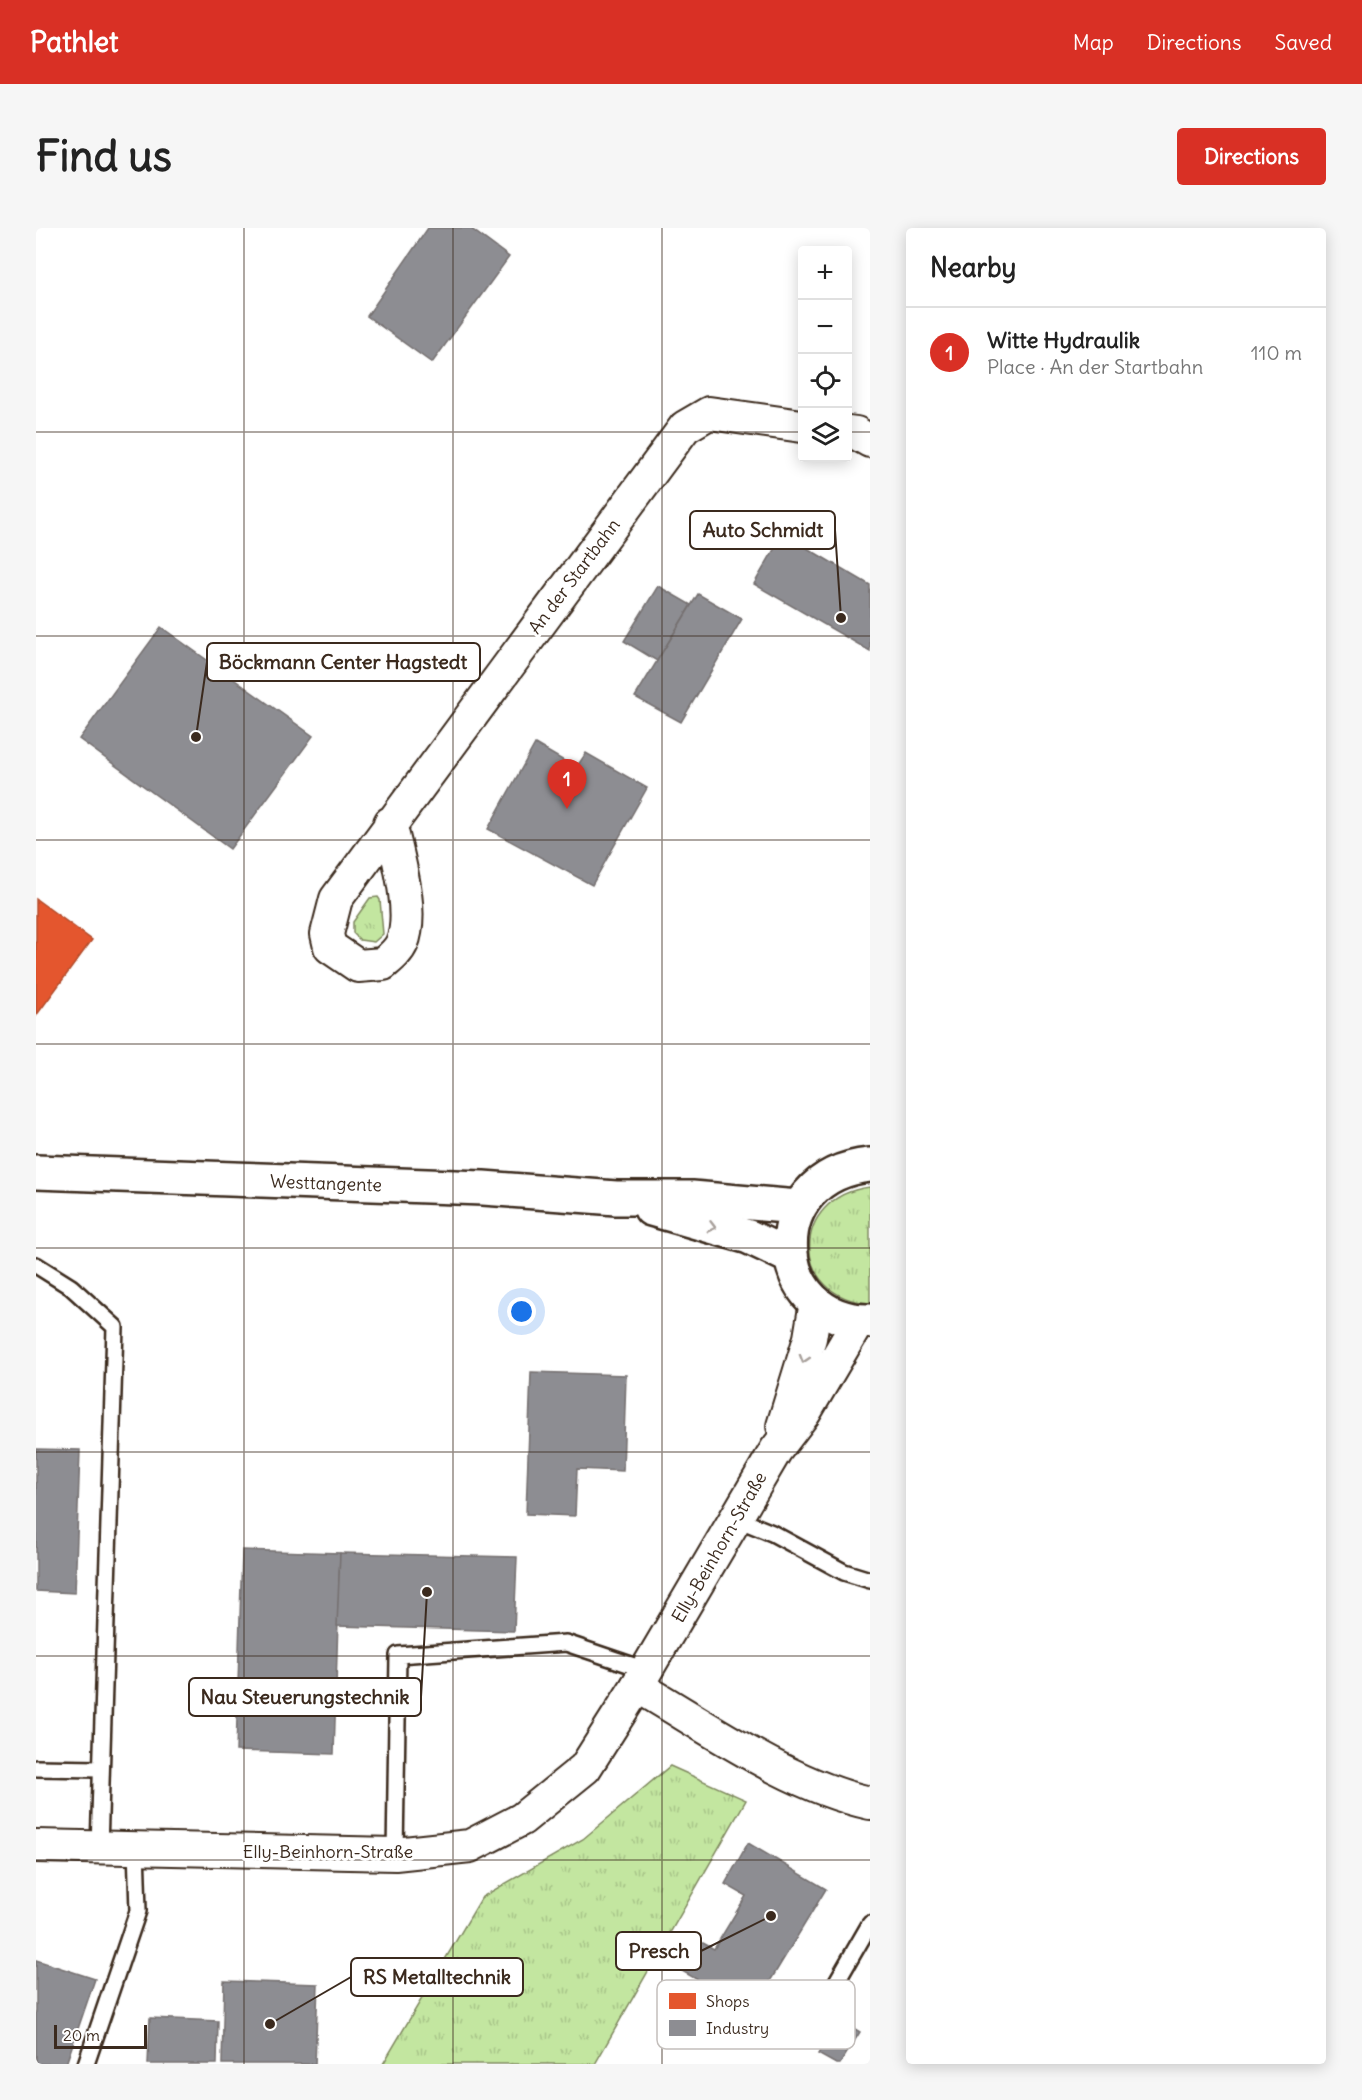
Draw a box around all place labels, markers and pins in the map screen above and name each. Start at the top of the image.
callout: Auto Schmidt [690,511,835,549]
callout: Böckmann Center Hagstedt [207,643,480,681]
pin: 1 [548,760,586,809]
callout: Nau Steuerungstechnik [189,1678,421,1716]
callout: Presch [616,1932,701,1970]
callout: RS Metalltechnik [351,1958,523,1996]

